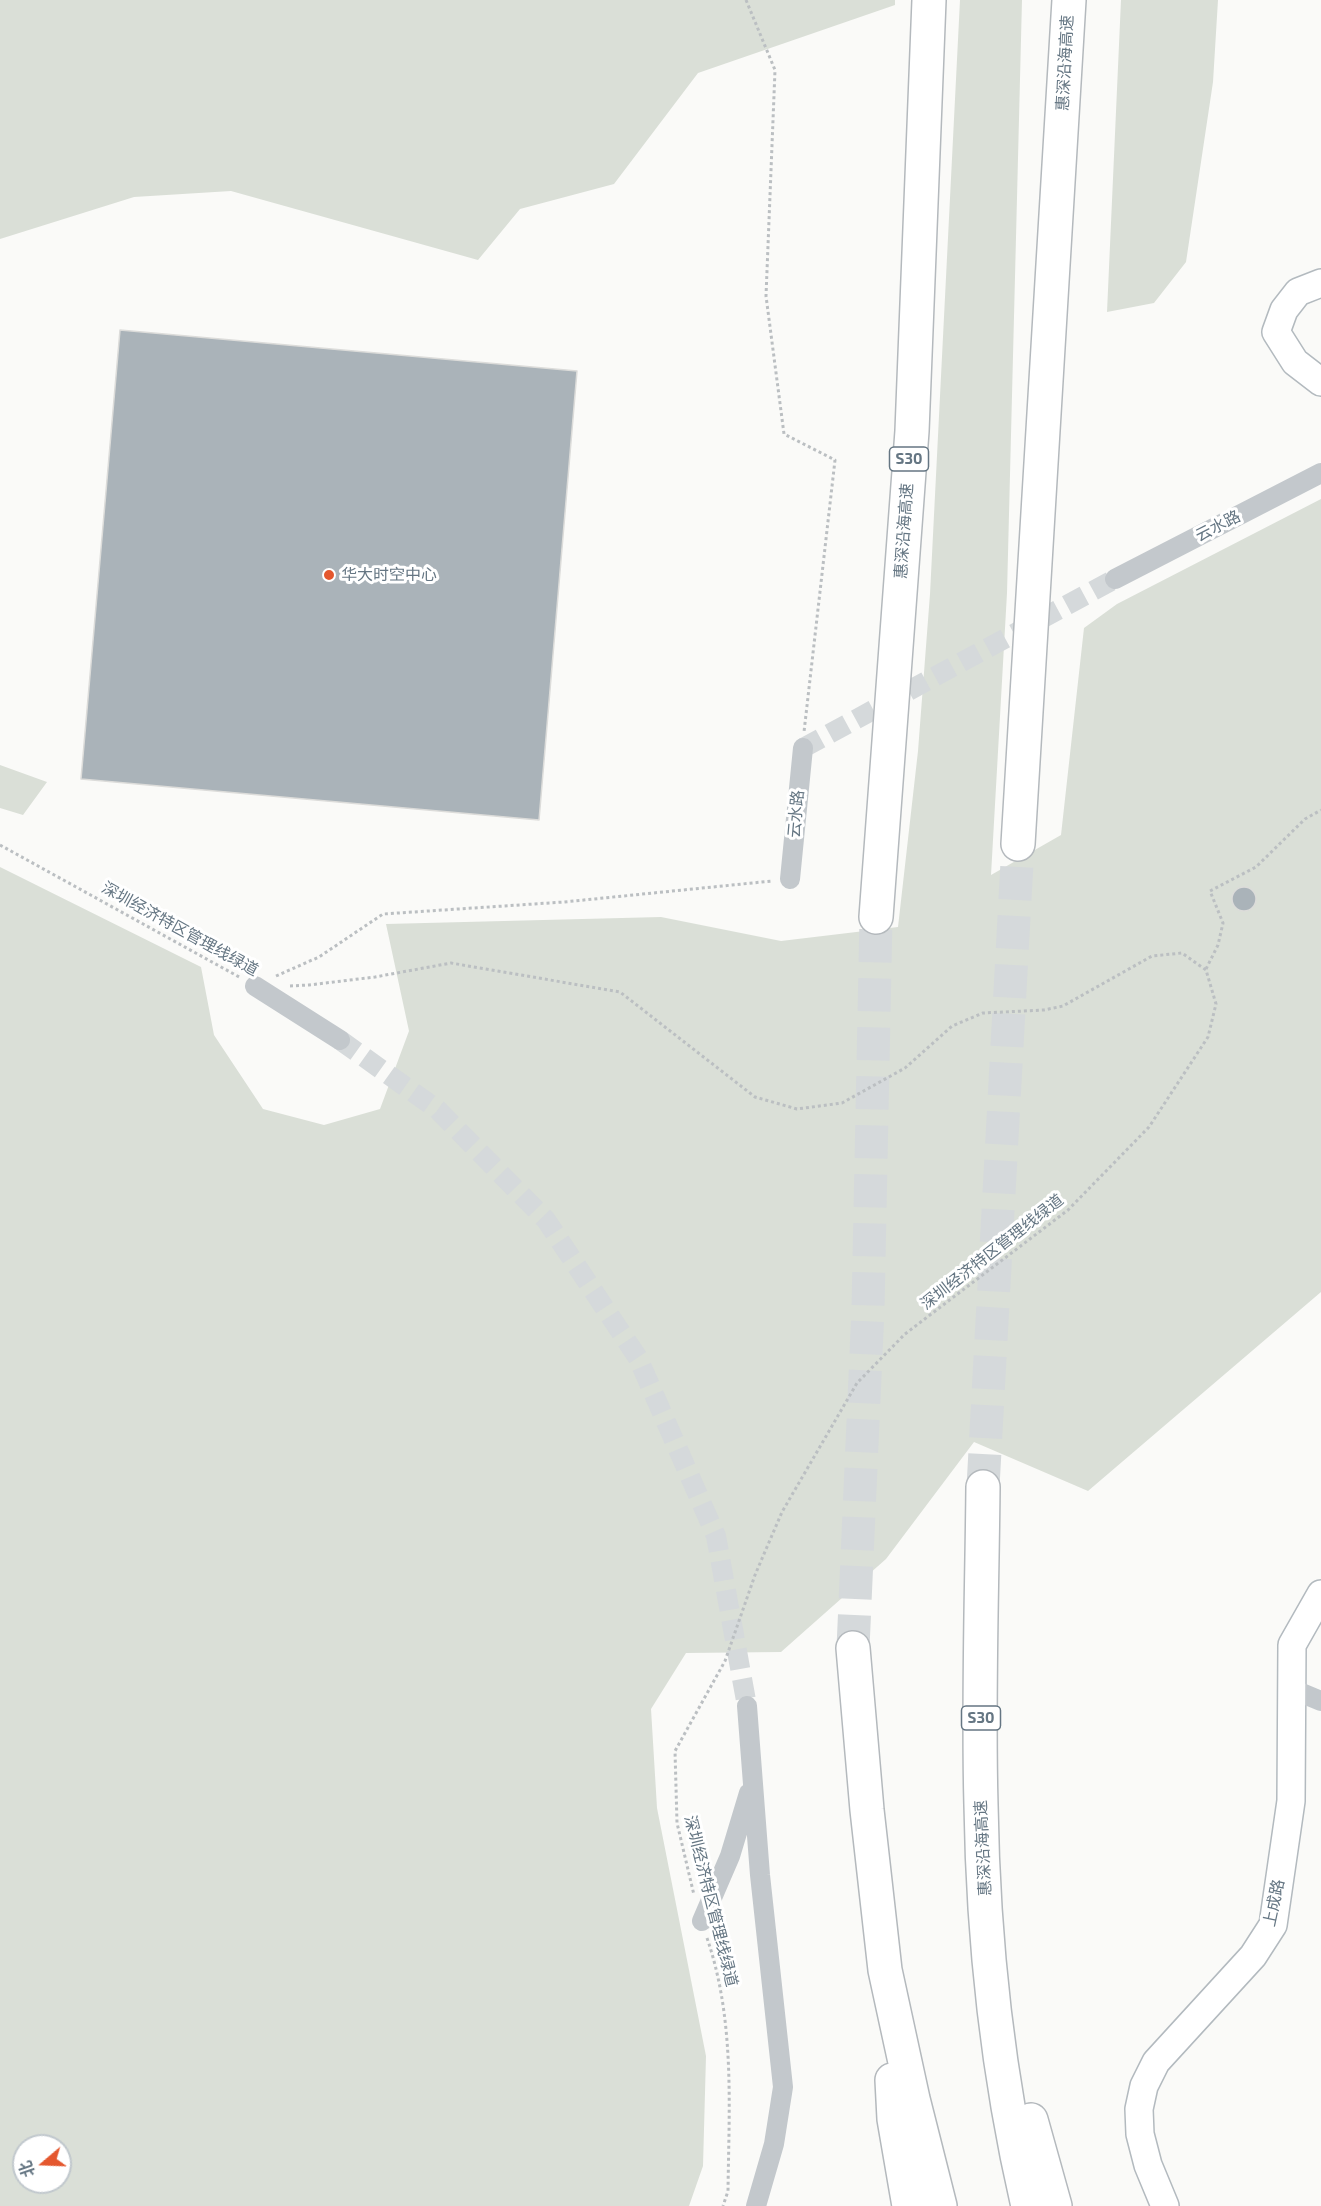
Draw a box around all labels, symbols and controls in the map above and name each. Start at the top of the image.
street label: 惠深沿海高速 [1053,15,1077,111]
road number: S30 [890,447,928,471]
street label: 惠深沿海高速 [891,482,917,580]
street label: 云水路 [1192,507,1244,545]
place label: 华大时空中心 [341,565,437,585]
marker: 华大时空中心 [322,568,336,582]
street label: 云水路 [784,789,808,839]
street label: 深圳经济特区管理线绿道 [98,878,262,980]
street label: 深圳经济特区管理线绿道 [917,1190,1067,1314]
road number: S30 [962,1706,1000,1730]
street label: 惠深沿海高速 [971,1800,995,1896]
street label: 深圳经济特区管理线绿道 [680,1813,742,1989]
street label: 上成路 [1260,1878,1288,1928]
north arrow [12,2134,72,2194]
text: 北 [15,2159,38,2180]

